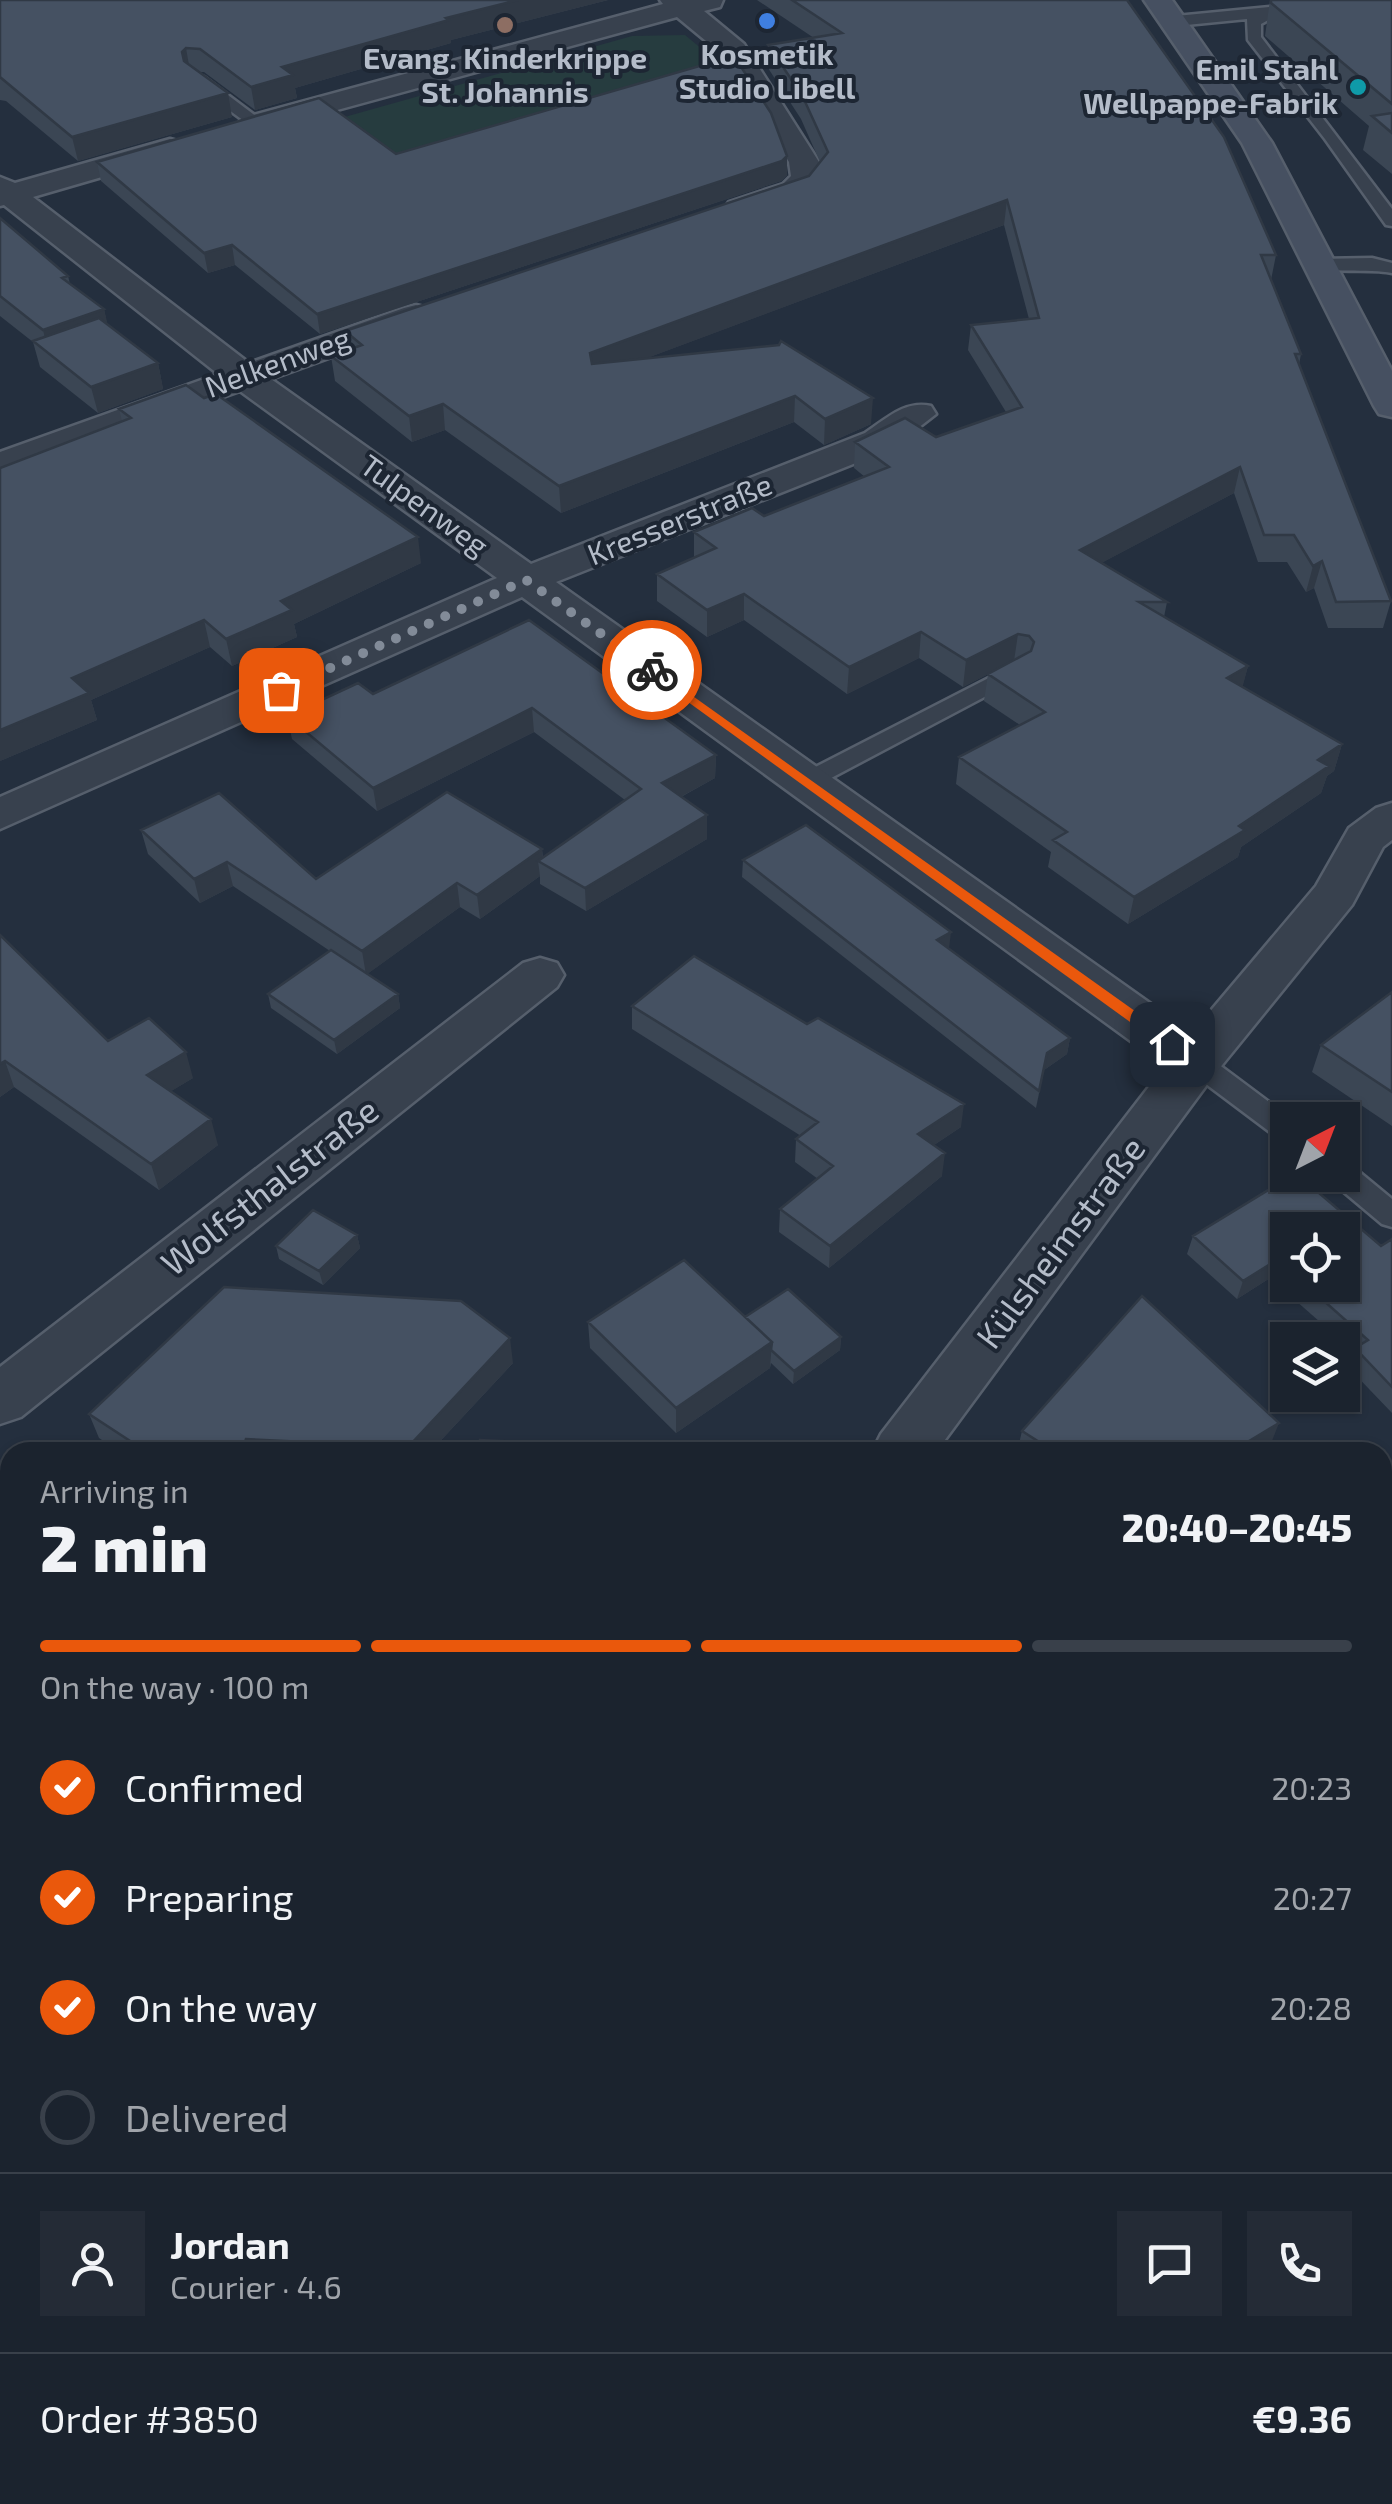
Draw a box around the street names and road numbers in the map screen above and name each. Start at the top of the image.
street label: Nelkenweg [200,318,355,404]
street label: Tulpenweg [354,446,496,563]
street label: Kresserstraße [582,465,777,571]
street label: Wolfsthalstraße [152,1088,386,1283]
street label: Külsheimstraße [966,1128,1153,1356]

